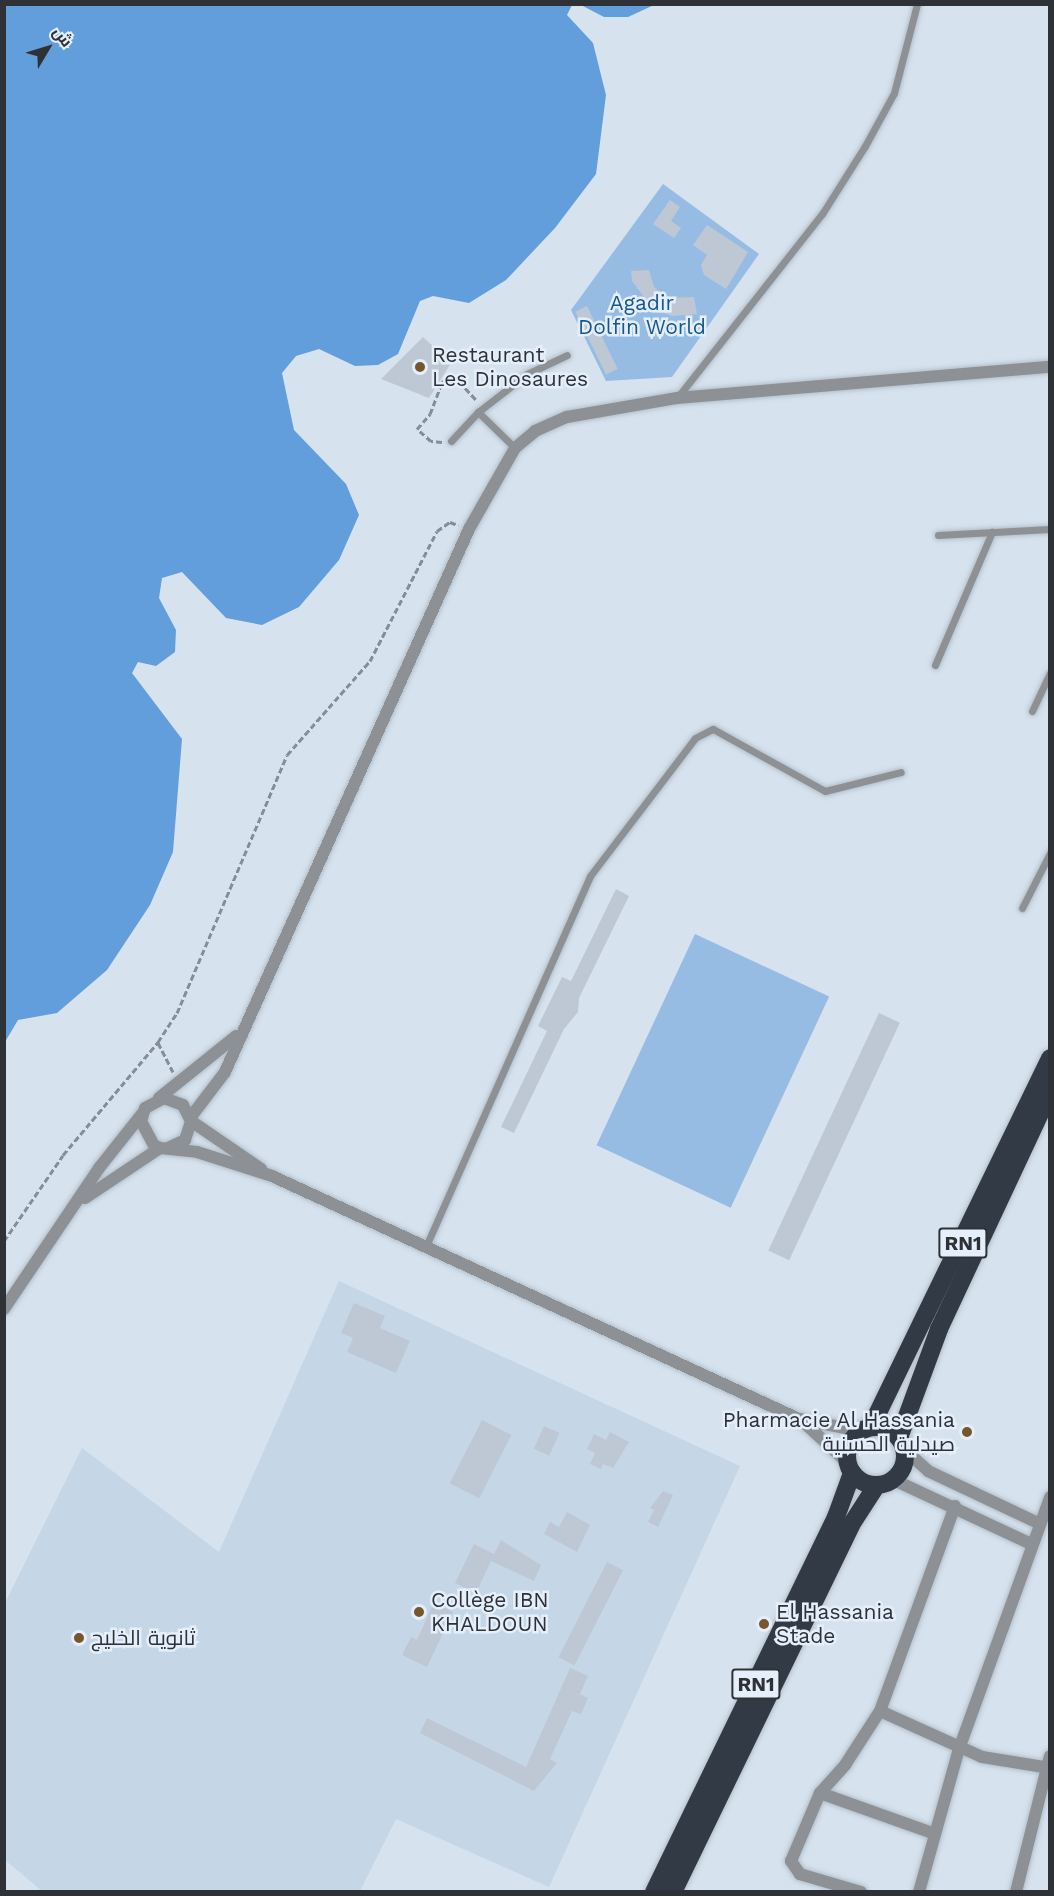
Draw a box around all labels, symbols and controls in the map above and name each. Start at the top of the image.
north arrow [18,18,78,78]
text: ش [49,23,76,51]
park label: Agadir Dolfin World [578,290,706,340]
place label: Restaurant Les Dinosaures [432,342,588,392]
marker: Restaurant Les Dinosaures [413,360,427,374]
road number: RN1 [938,1226,988,1260]
place label: Pharmacie Al Hassania صيدلية الحسنية [721,1407,955,1457]
marker: Pharmacie Al Hassania صيدلية الحسنية [960,1425,974,1439]
place label: Collège IBN KHALDOUN [431,1587,549,1637]
place label: El Hassania Stade [776,1599,895,1649]
marker: Collège IBN KHALDOUN [412,1605,426,1619]
marker: El Hassania Stade [757,1617,771,1631]
place label: ثانوية الخليج [91,1625,195,1651]
marker: ثانوية الخليج [72,1631,86,1645]
road number: RN1 [730,1667,782,1701]

